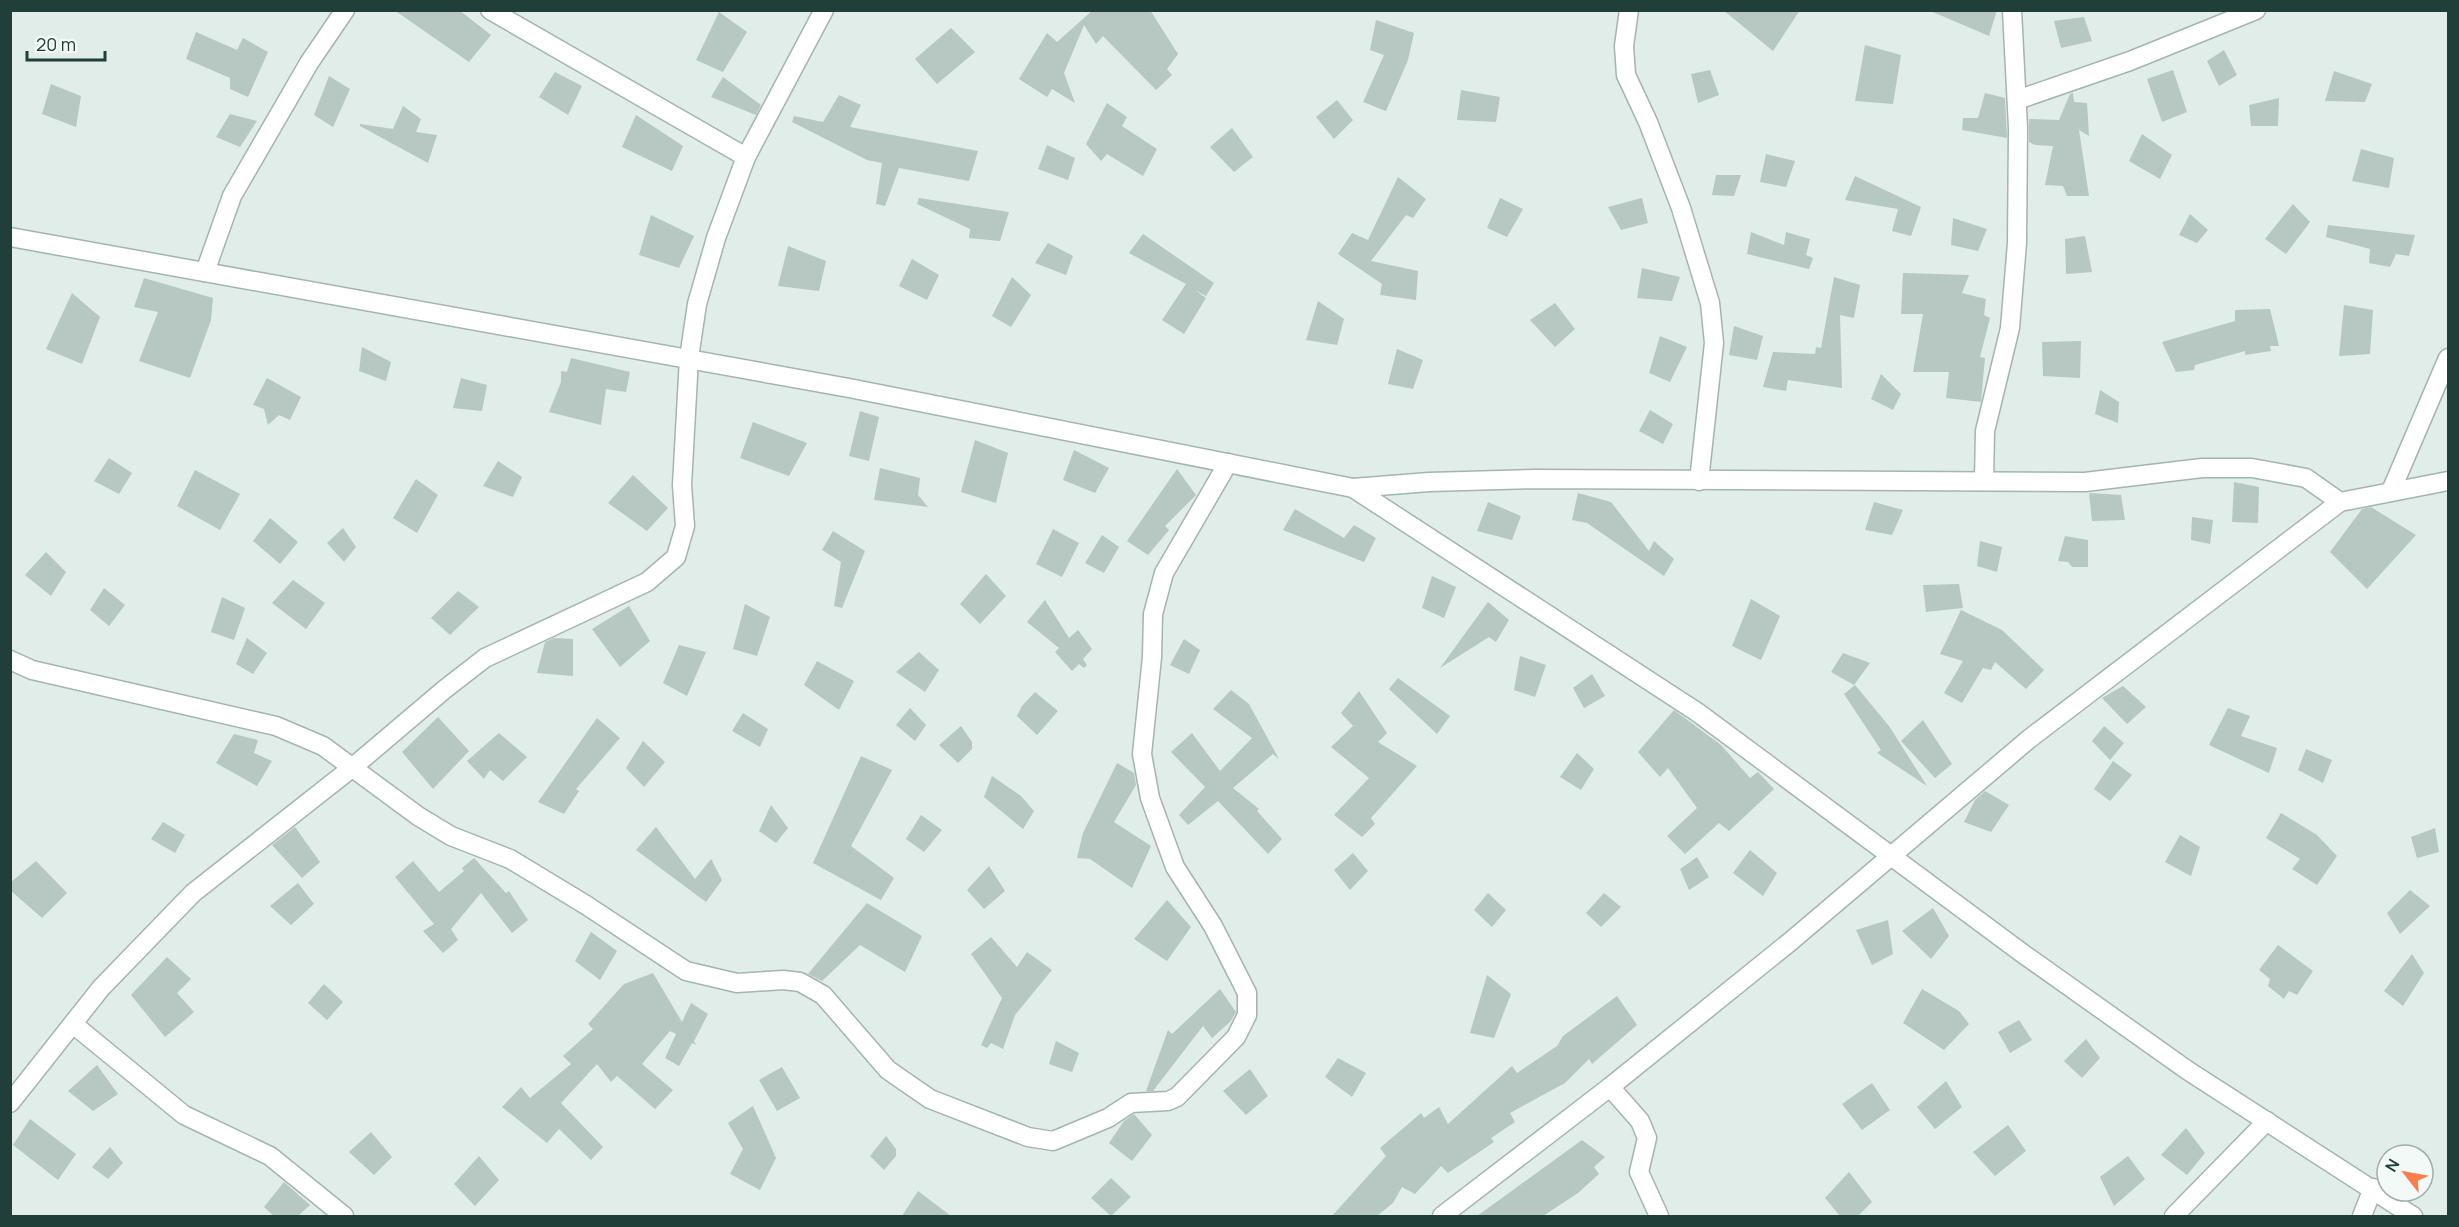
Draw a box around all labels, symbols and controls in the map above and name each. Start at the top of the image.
scale bar [27,24,105,62]
text: 20 m [36,32,76,56]
north arrow [2375,1143,2435,1203]
text: N [2380,1155,2405,1176]

